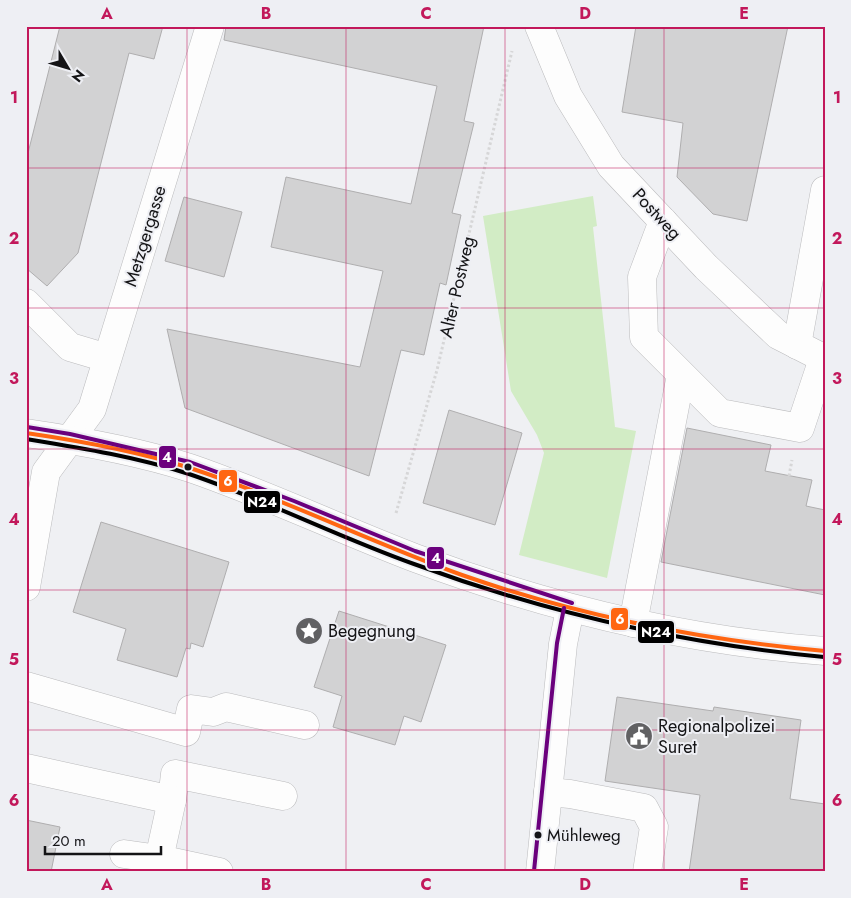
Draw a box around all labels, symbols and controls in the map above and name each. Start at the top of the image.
text: A [100,2,113,25]
text: B [261,2,271,25]
text: C [420,2,432,25]
text: D [579,2,591,25]
text: E [739,2,749,25]
north arrow [42,42,92,92]
text: N [67,65,90,87]
text: 1 [10,86,18,109]
text: 1 [833,86,841,109]
street label: Metzgergasse [117,182,173,290]
street label: Postweg [626,182,688,246]
text: 2 [9,227,19,250]
text: 2 [832,227,842,250]
street label: Alter Postweg [433,234,481,340]
text: 3 [9,367,19,390]
text: 3 [832,367,842,390]
line badge: 4 [158,445,177,469]
text: 4 [162,447,172,467]
unlabelled marker [183,462,193,472]
line badge: 6 [218,469,238,493]
text: 6 [223,471,233,491]
line badge: N24 [243,490,281,514]
text: N24 [247,492,277,512]
text: 4 [8,508,20,531]
text: 4 [831,508,843,531]
line badge: 4 [426,546,445,570]
text: 4 [431,548,441,568]
line badge: 6 [610,607,629,631]
text: 6 [615,609,625,629]
place icon: Begegnung [294,616,324,646]
place label: Begegnung [328,618,416,644]
line badge: N24 [637,620,675,644]
text: N24 [641,622,671,642]
text: 5 [9,648,19,671]
text: 5 [832,648,842,671]
place label: Regionalpolizei Suret [658,713,775,760]
public building icon: Regionalpolizei Suret [624,721,654,751]
text: 6 [9,789,19,812]
text: 6 [832,789,842,812]
scale bar [45,823,161,855]
place label: Mühleweg [547,823,621,847]
text: 20 m [52,830,86,852]
marker: Mühleweg [533,830,543,840]
text: A [100,873,113,896]
text: B [261,873,271,896]
text: C [420,873,432,896]
text: D [579,873,591,896]
text: E [739,873,749,896]

